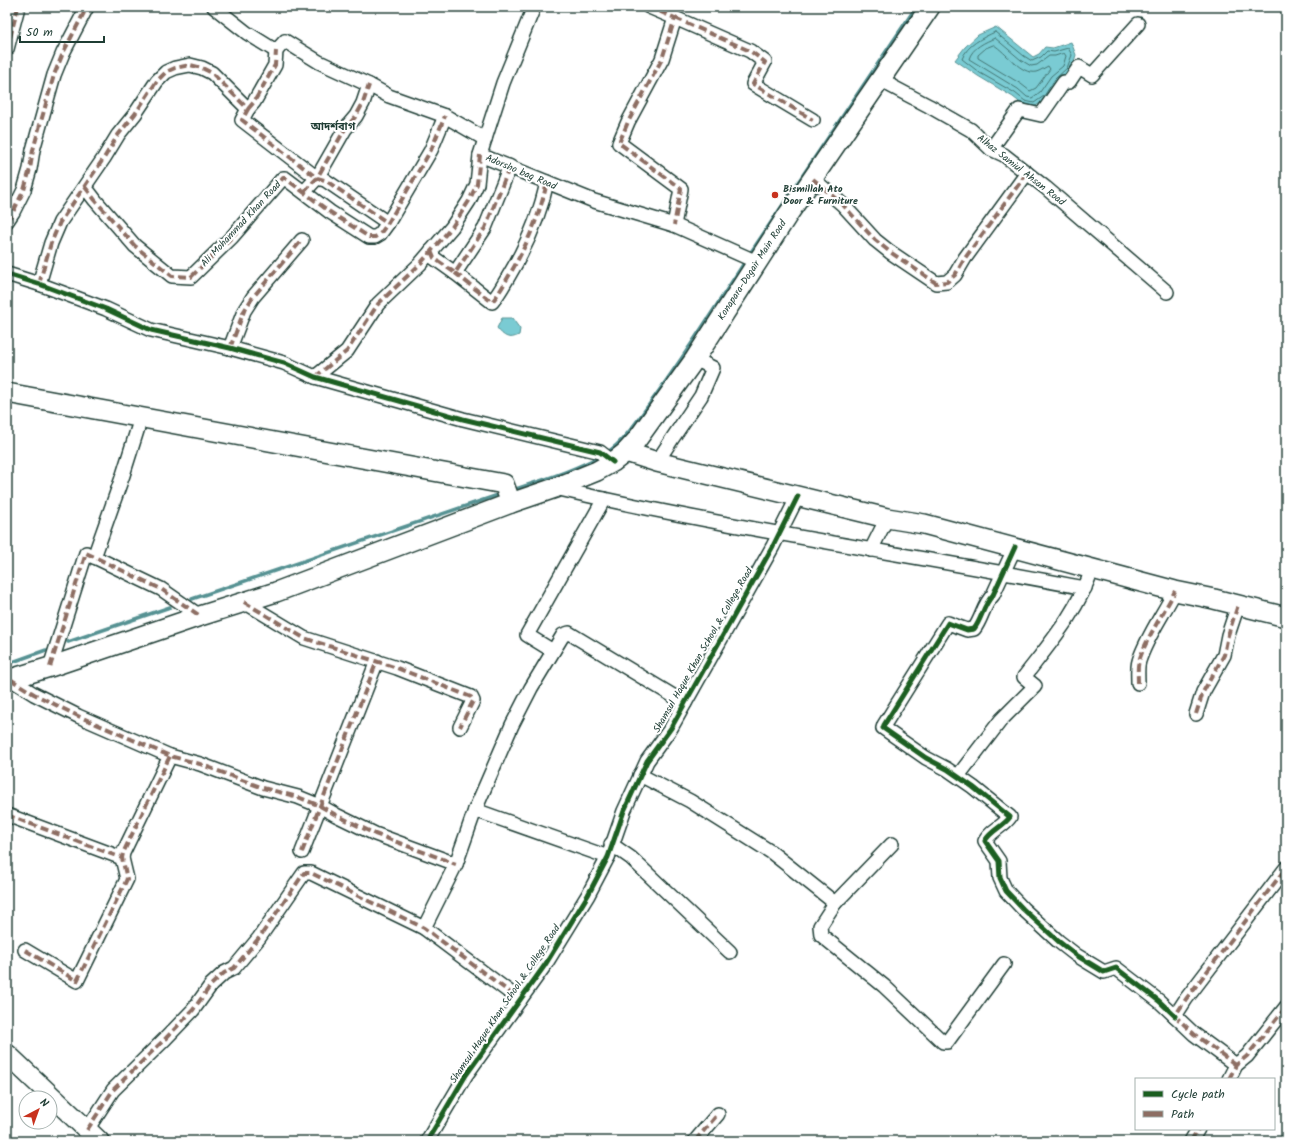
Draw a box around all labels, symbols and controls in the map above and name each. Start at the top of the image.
scale bar [20,18,104,44]
text: 50 m [26,23,53,42]
district label: আদর্শবাগ [310,118,356,136]
street label: Alhaz Samiul Ahsan Road [973,130,1069,210]
street label: Adorsho bag Road [483,150,560,195]
street label: Ali Mohammad Khan Road [197,177,286,271]
place label: Bismillah Ato Door & Furniture [783,181,858,209]
marker: Bismillah Ato Door & Furniture [770,190,780,200]
street label: Konapara-Dogair Main Road [713,216,791,323]
street label: Shamsul Haque Khan School & College Road [649,563,758,736]
street label: Shamsul Haque Khan School & College Road [446,921,565,1087]
legend [1135,1078,1275,1130]
text: Cycle path [1171,1085,1225,1104]
north arrow [18,1090,58,1130]
text: N [35,1094,52,1112]
text: Path [1171,1105,1194,1124]

